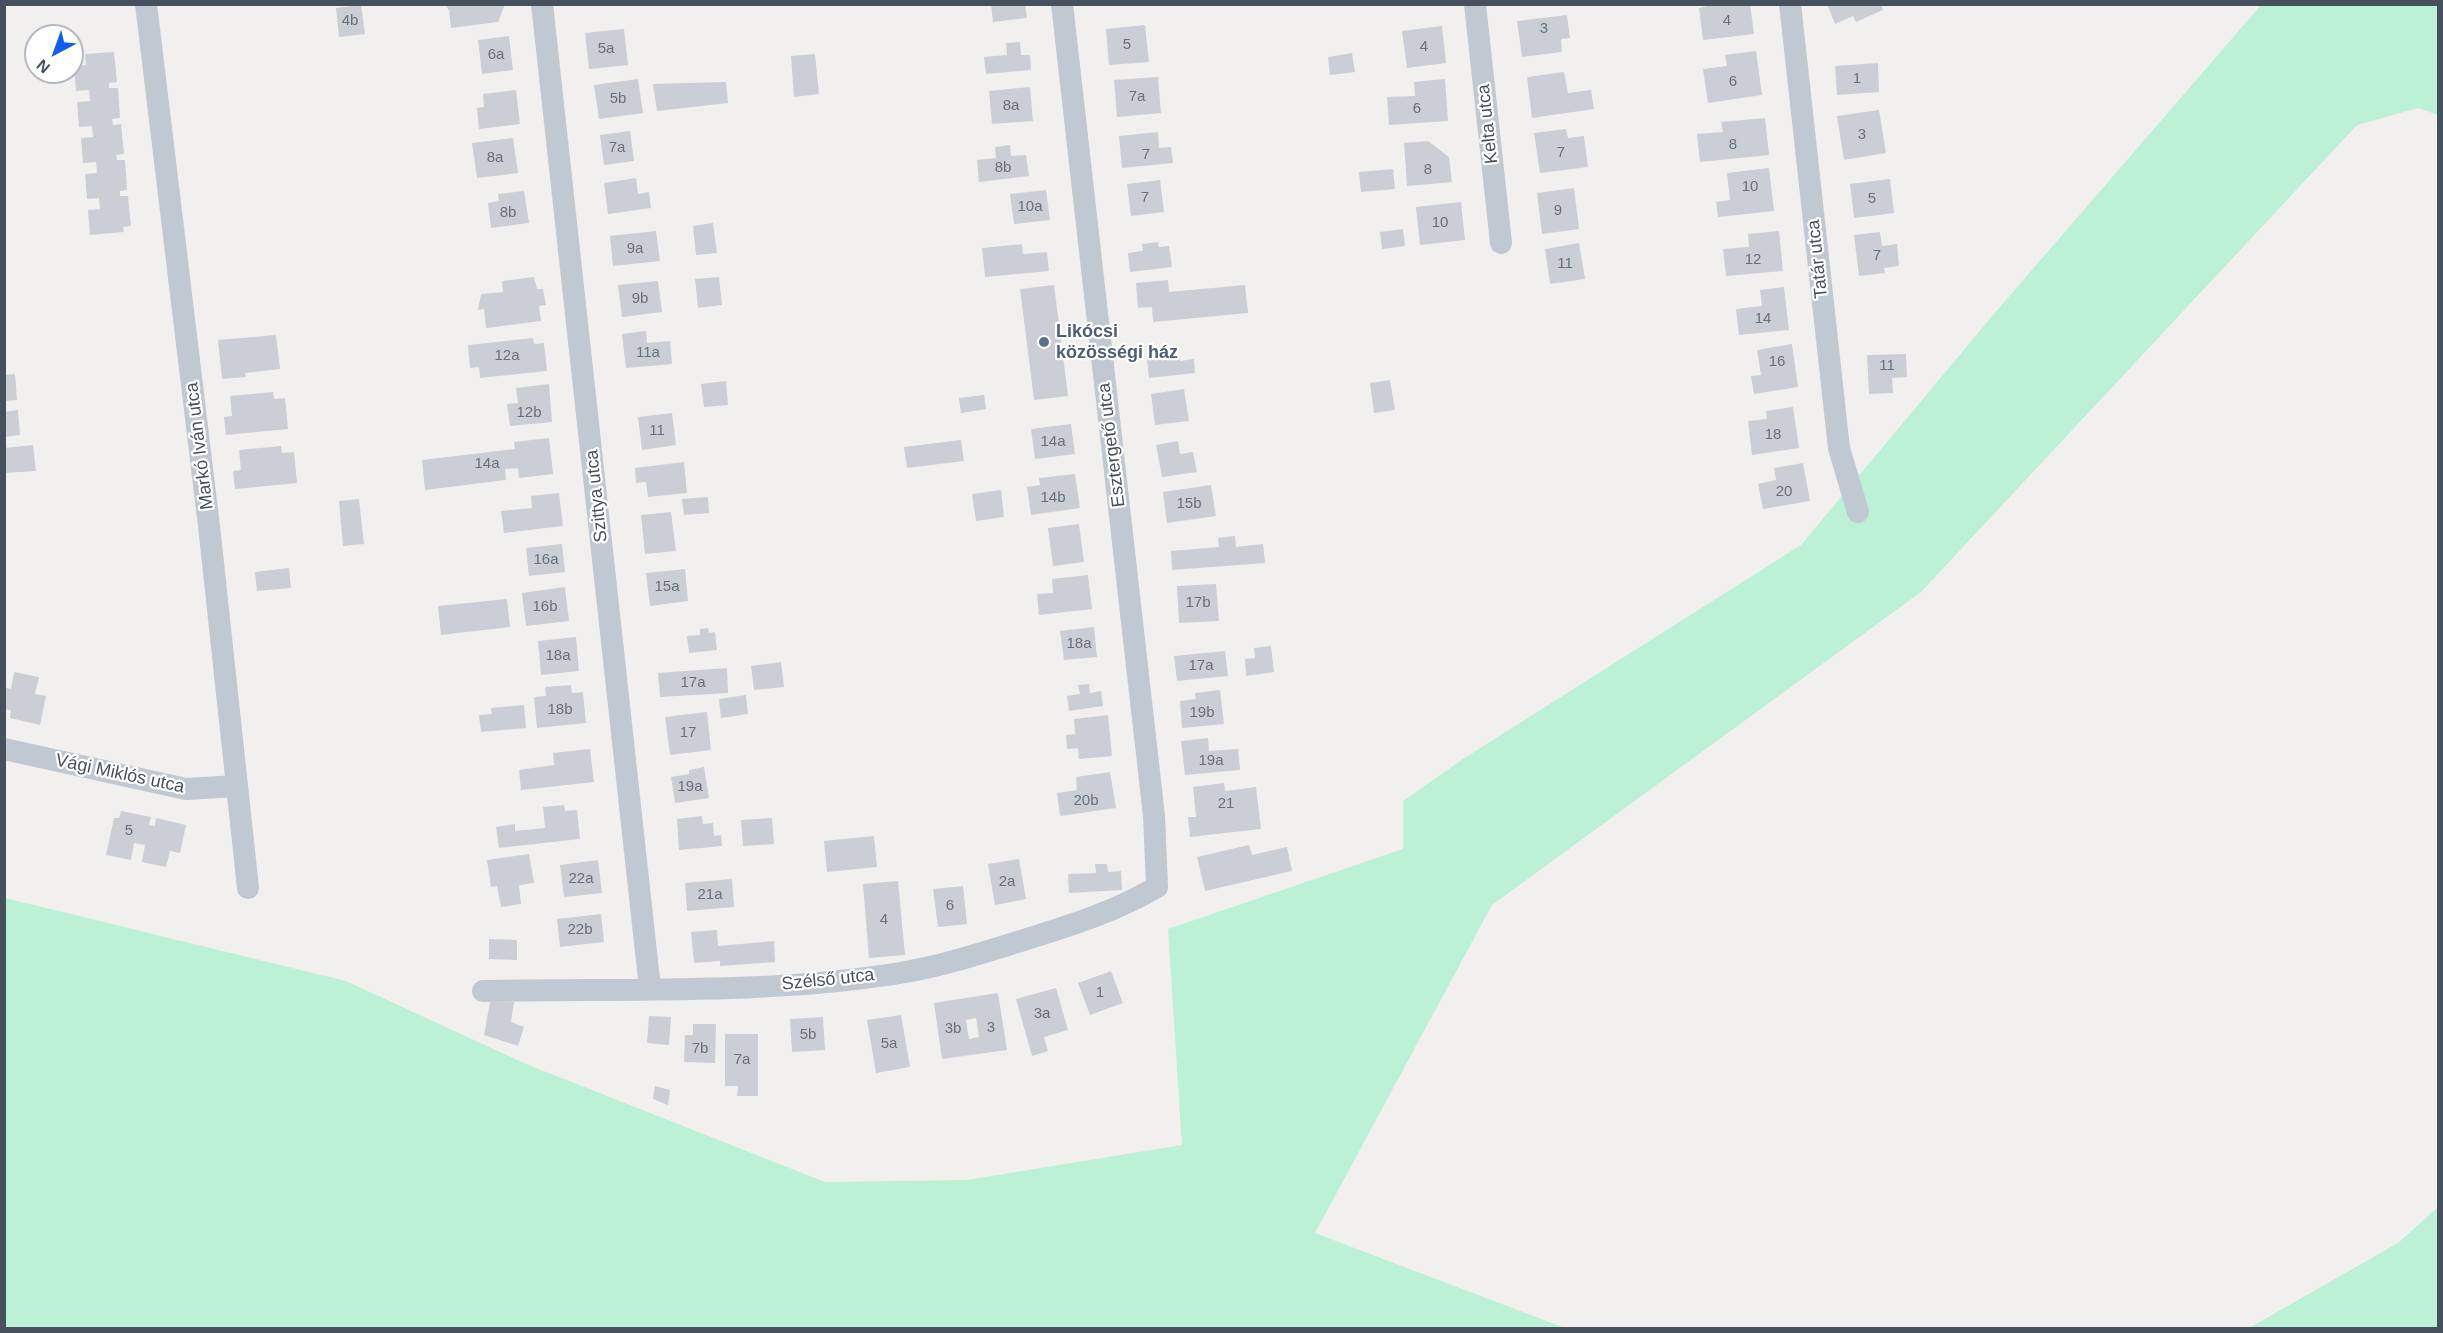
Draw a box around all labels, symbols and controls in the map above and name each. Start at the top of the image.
house number: 4b [342,12,358,30]
house number: 4 [1723,12,1731,30]
house number: 3 [1540,20,1548,38]
north arrow [24,24,84,84]
house number: 5 [1123,36,1131,54]
house number: 4 [1420,38,1428,56]
house number: 5a [598,40,614,58]
house number: 6a [488,46,504,64]
text: N [33,56,53,77]
house number: 1 [1853,70,1861,88]
house number: 6 [1729,73,1737,91]
street label: Kelta utca [1473,83,1503,165]
house number: 7a [1129,88,1145,106]
house number: 5b [610,90,626,108]
house number: 8a [1003,97,1019,115]
house number: 6 [1413,100,1421,118]
house number: 3 [1858,126,1866,144]
house number: 8 [1729,136,1737,154]
house number: 7a [609,139,625,157]
house number: 7 [1557,144,1565,162]
house number: 7 [1142,146,1150,164]
house number: 8a [487,149,503,167]
house number: 8b [995,159,1011,177]
house number: 8 [1424,161,1432,179]
house number: 10 [1742,178,1758,196]
house number: 7 [1141,189,1149,207]
house number: 5 [1868,190,1876,208]
house number: 10a [1017,198,1043,216]
house number: 9 [1554,202,1562,220]
house number: 8b [500,204,516,222]
house number: 10 [1432,214,1448,232]
street label: Tatár utca [1803,219,1833,299]
house number: 9a [627,240,643,258]
house number: 7 [1873,247,1881,265]
house number: 12 [1745,251,1761,269]
house number: 11 [1557,255,1573,273]
house number: 9b [632,290,648,308]
house number: 14 [1755,310,1771,328]
place label: Likócsi közösségi ház [1056,321,1178,364]
marker: Likócsi közösségi ház [1037,335,1051,349]
house number: 11a [636,344,660,362]
house number: 12a [494,347,520,365]
house number: 16 [1769,353,1785,371]
house number: 11 [1879,357,1895,375]
street label: Markó Iván utca [181,381,219,511]
street label: Esztergető utca [1094,382,1130,508]
house number: 12b [516,404,542,422]
house number: 11 [649,422,665,440]
house number: 18 [1765,426,1781,444]
house number: 14a [1040,433,1066,451]
street label: Szittya utca [581,449,613,543]
house number: 14a [474,455,500,473]
house number: 20 [1776,483,1792,501]
house number: 14b [1040,489,1066,507]
house number: 15b [1176,495,1202,513]
house number: 16a [533,551,559,569]
house number: 15a [654,578,680,596]
house number: 17b [1185,594,1211,612]
house number: 16b [532,598,558,616]
house number: 18a [1066,635,1092,653]
house number: 18a [545,647,571,665]
house number: 17a [1188,657,1214,675]
house number: 17a [680,674,706,692]
house number: 18b [547,701,573,719]
house number: 19b [1189,704,1215,722]
house number: 17 [680,724,696,742]
street label: Vági Miklós utca [54,750,186,798]
house number: 19a [1198,752,1224,770]
house number: 19a [677,778,703,796]
house number: 20b [1073,792,1099,810]
house number: 21 [1218,795,1234,813]
house number: 5 [125,822,133,840]
house number: 22a [568,870,594,888]
house number: 2a [999,873,1015,891]
house number: 21a [697,886,723,904]
house number: 6 [946,897,954,915]
house number: 4 [880,911,888,929]
house number: 22b [567,921,593,939]
street label: Szélső utca [781,964,875,996]
house number: 1 [1096,984,1104,1002]
house number: 3a [1034,1005,1050,1023]
house number: 3 [987,1019,995,1037]
house number: 3b [945,1020,961,1038]
house number: 5b [800,1026,816,1044]
house number: 5a [881,1035,897,1053]
house number: 7b [692,1040,708,1058]
house number: 7a [734,1051,750,1069]

